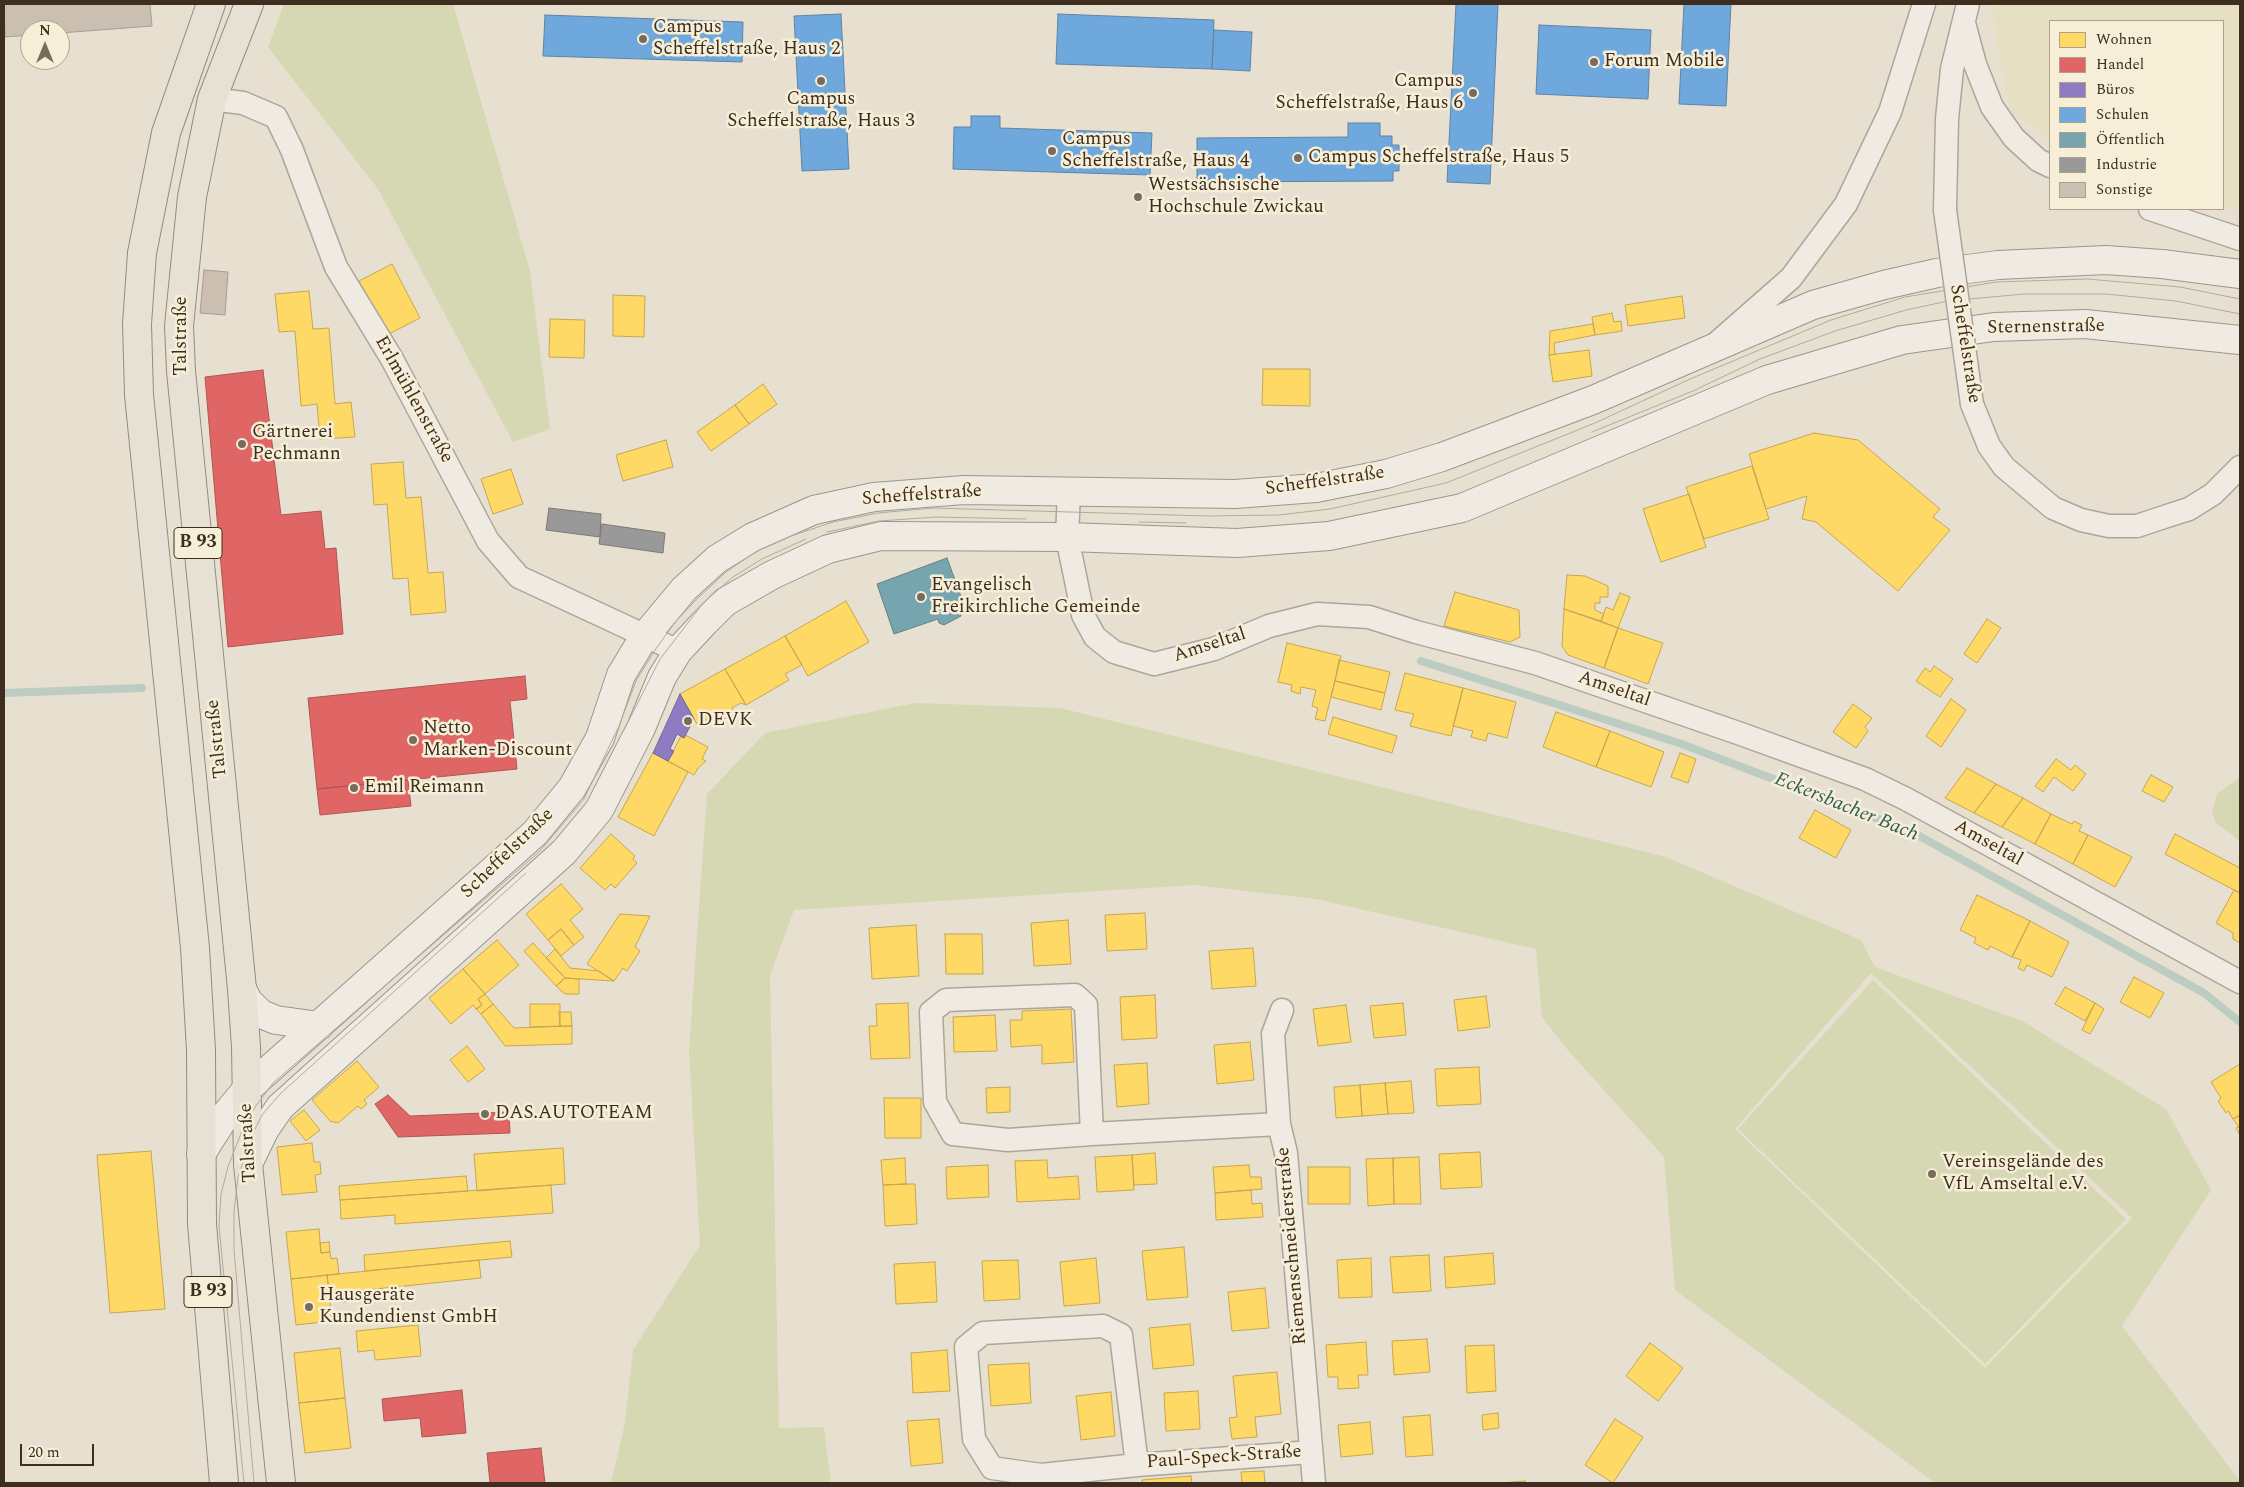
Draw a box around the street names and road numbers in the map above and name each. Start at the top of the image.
street label: Scheffelstraße [1943,283,1985,405]
street label: Talstraße [171,296,193,376]
street label: Sternenstraße [1987,316,2105,340]
street label: Erlmühlenstraße [369,332,457,468]
street label: Scheffelstraße [1264,462,1386,502]
street label: Scheffelstraße [861,480,983,512]
road number: B 93 [174,528,222,558]
street label: Amseltal [1171,624,1249,668]
street label: Amseltal [1575,667,1653,713]
street label: Talstraße [203,698,233,780]
street label: Scheffelstraße [457,804,559,904]
street label: Amseltal [1950,816,2026,872]
street label: Talstraße [236,1103,262,1183]
street label: Riemenschneiderstraße [1273,1146,1313,1346]
road number: B 93 [184,1276,232,1308]
street label: Paul-Speck-Straße [1146,1441,1302,1475]

